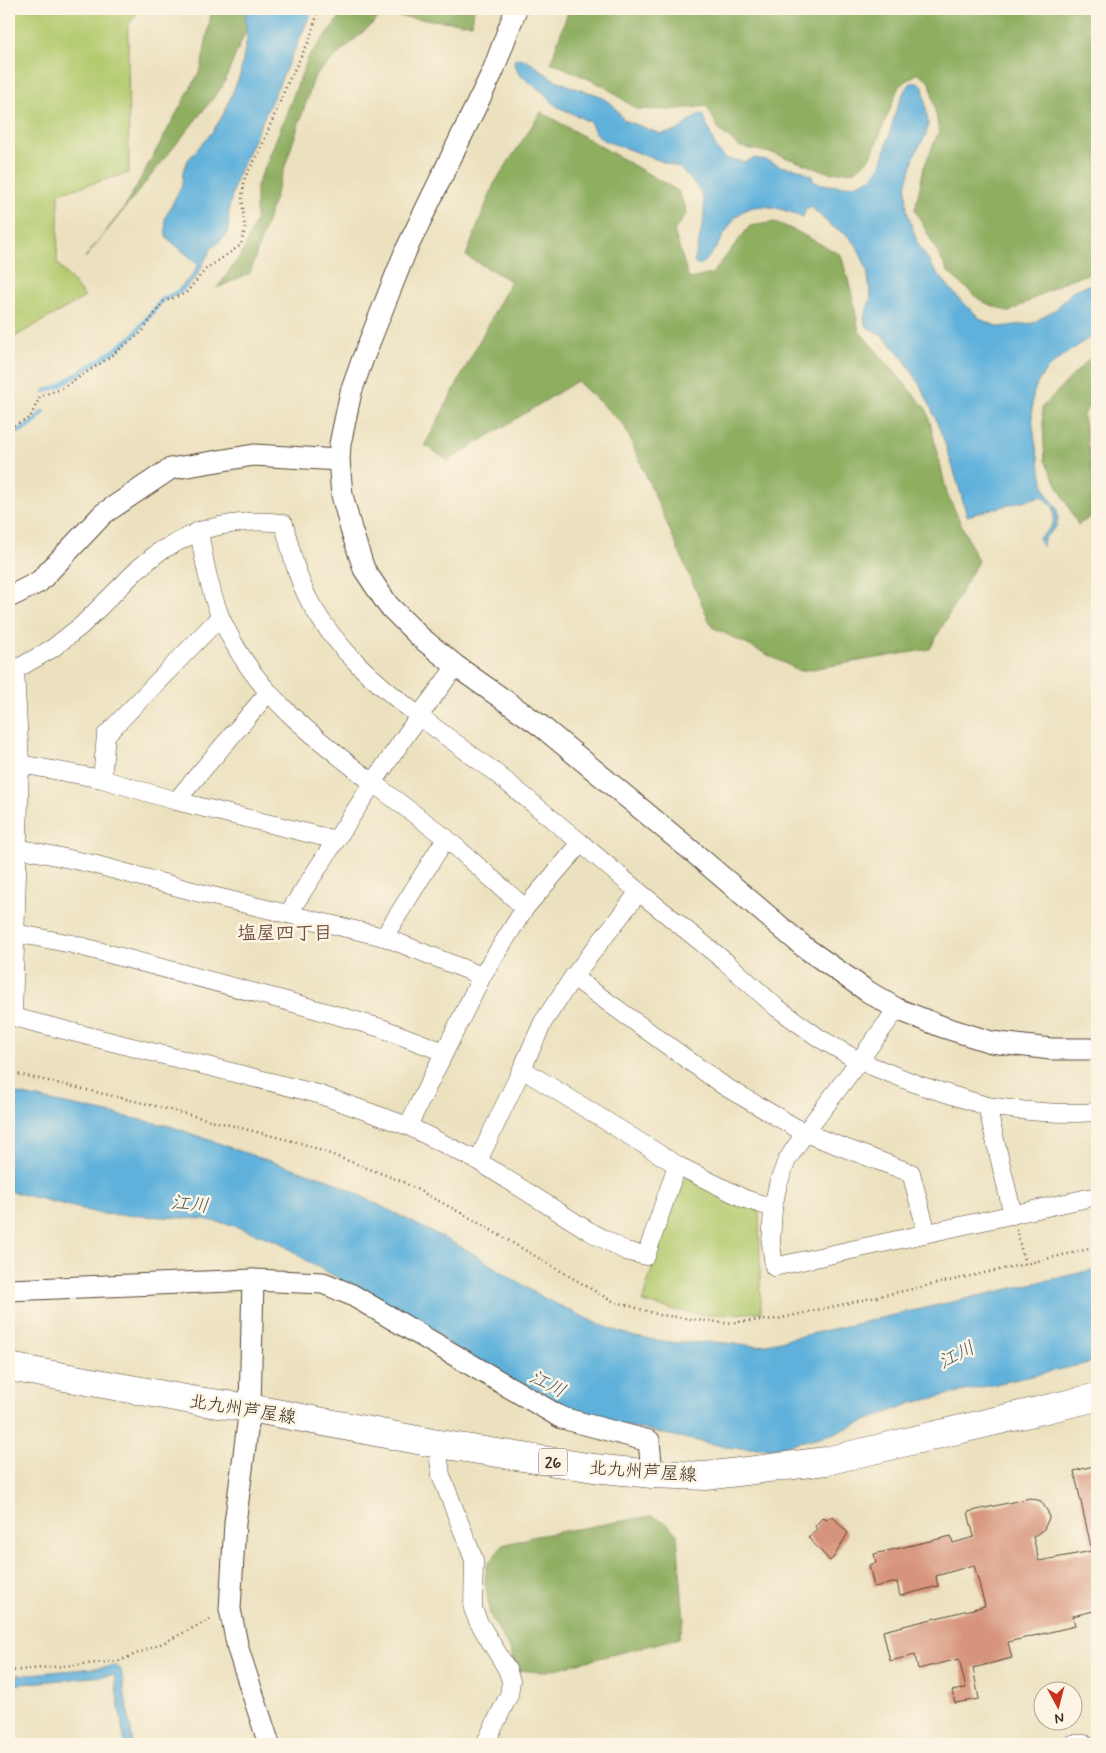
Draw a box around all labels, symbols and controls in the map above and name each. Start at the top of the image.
district label: 塩屋四丁目 [237,921,333,946]
water label: 江川 [170,1190,210,1219]
water label: 江川 [934,1336,979,1375]
water label: 江川 [525,1365,570,1404]
street label: 北九州芦屋線 [188,1390,298,1430]
road number: 26 [539,1448,567,1475]
street label: 北九州芦屋線 [588,1456,698,1488]
north arrow [1034,1680,1084,1730]
text: N [1054,1708,1065,1727]

